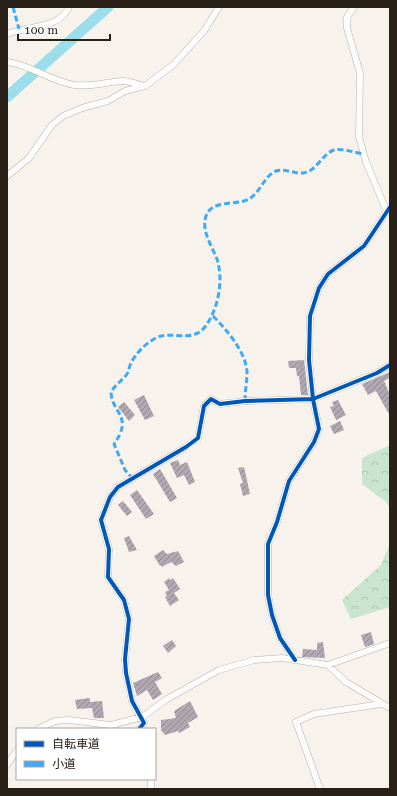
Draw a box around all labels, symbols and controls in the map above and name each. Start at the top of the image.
scale bar [18,16,110,42]
text: 100 m [24,23,58,37]
legend [16,728,156,780]
text: 自転車道 [52,737,100,751]
text: 小道 [52,757,76,771]

